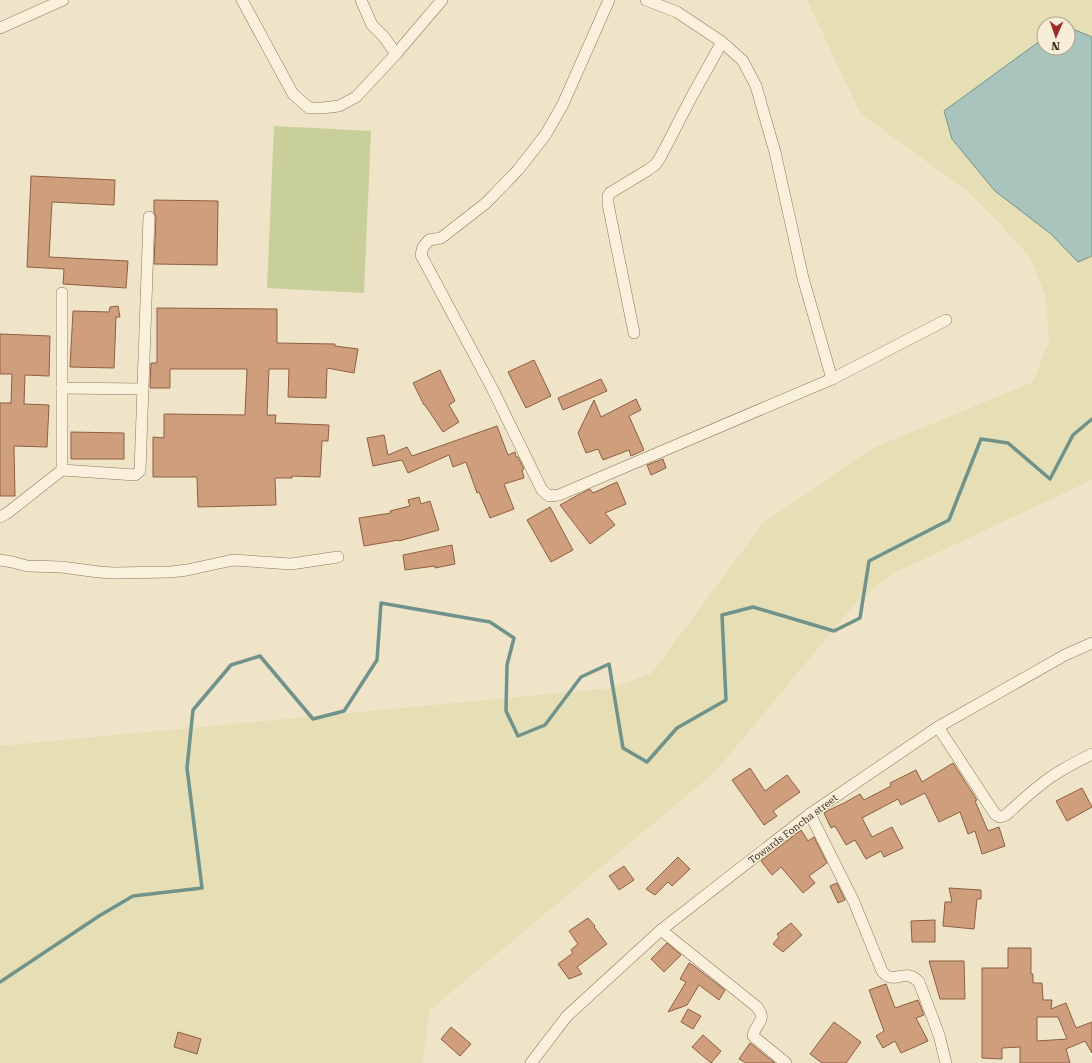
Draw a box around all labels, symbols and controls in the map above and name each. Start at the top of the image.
north arrow [1036,16,1076,56]
text: N [1051,39,1060,52]
street label: Towards Foncha street [746,792,840,866]

